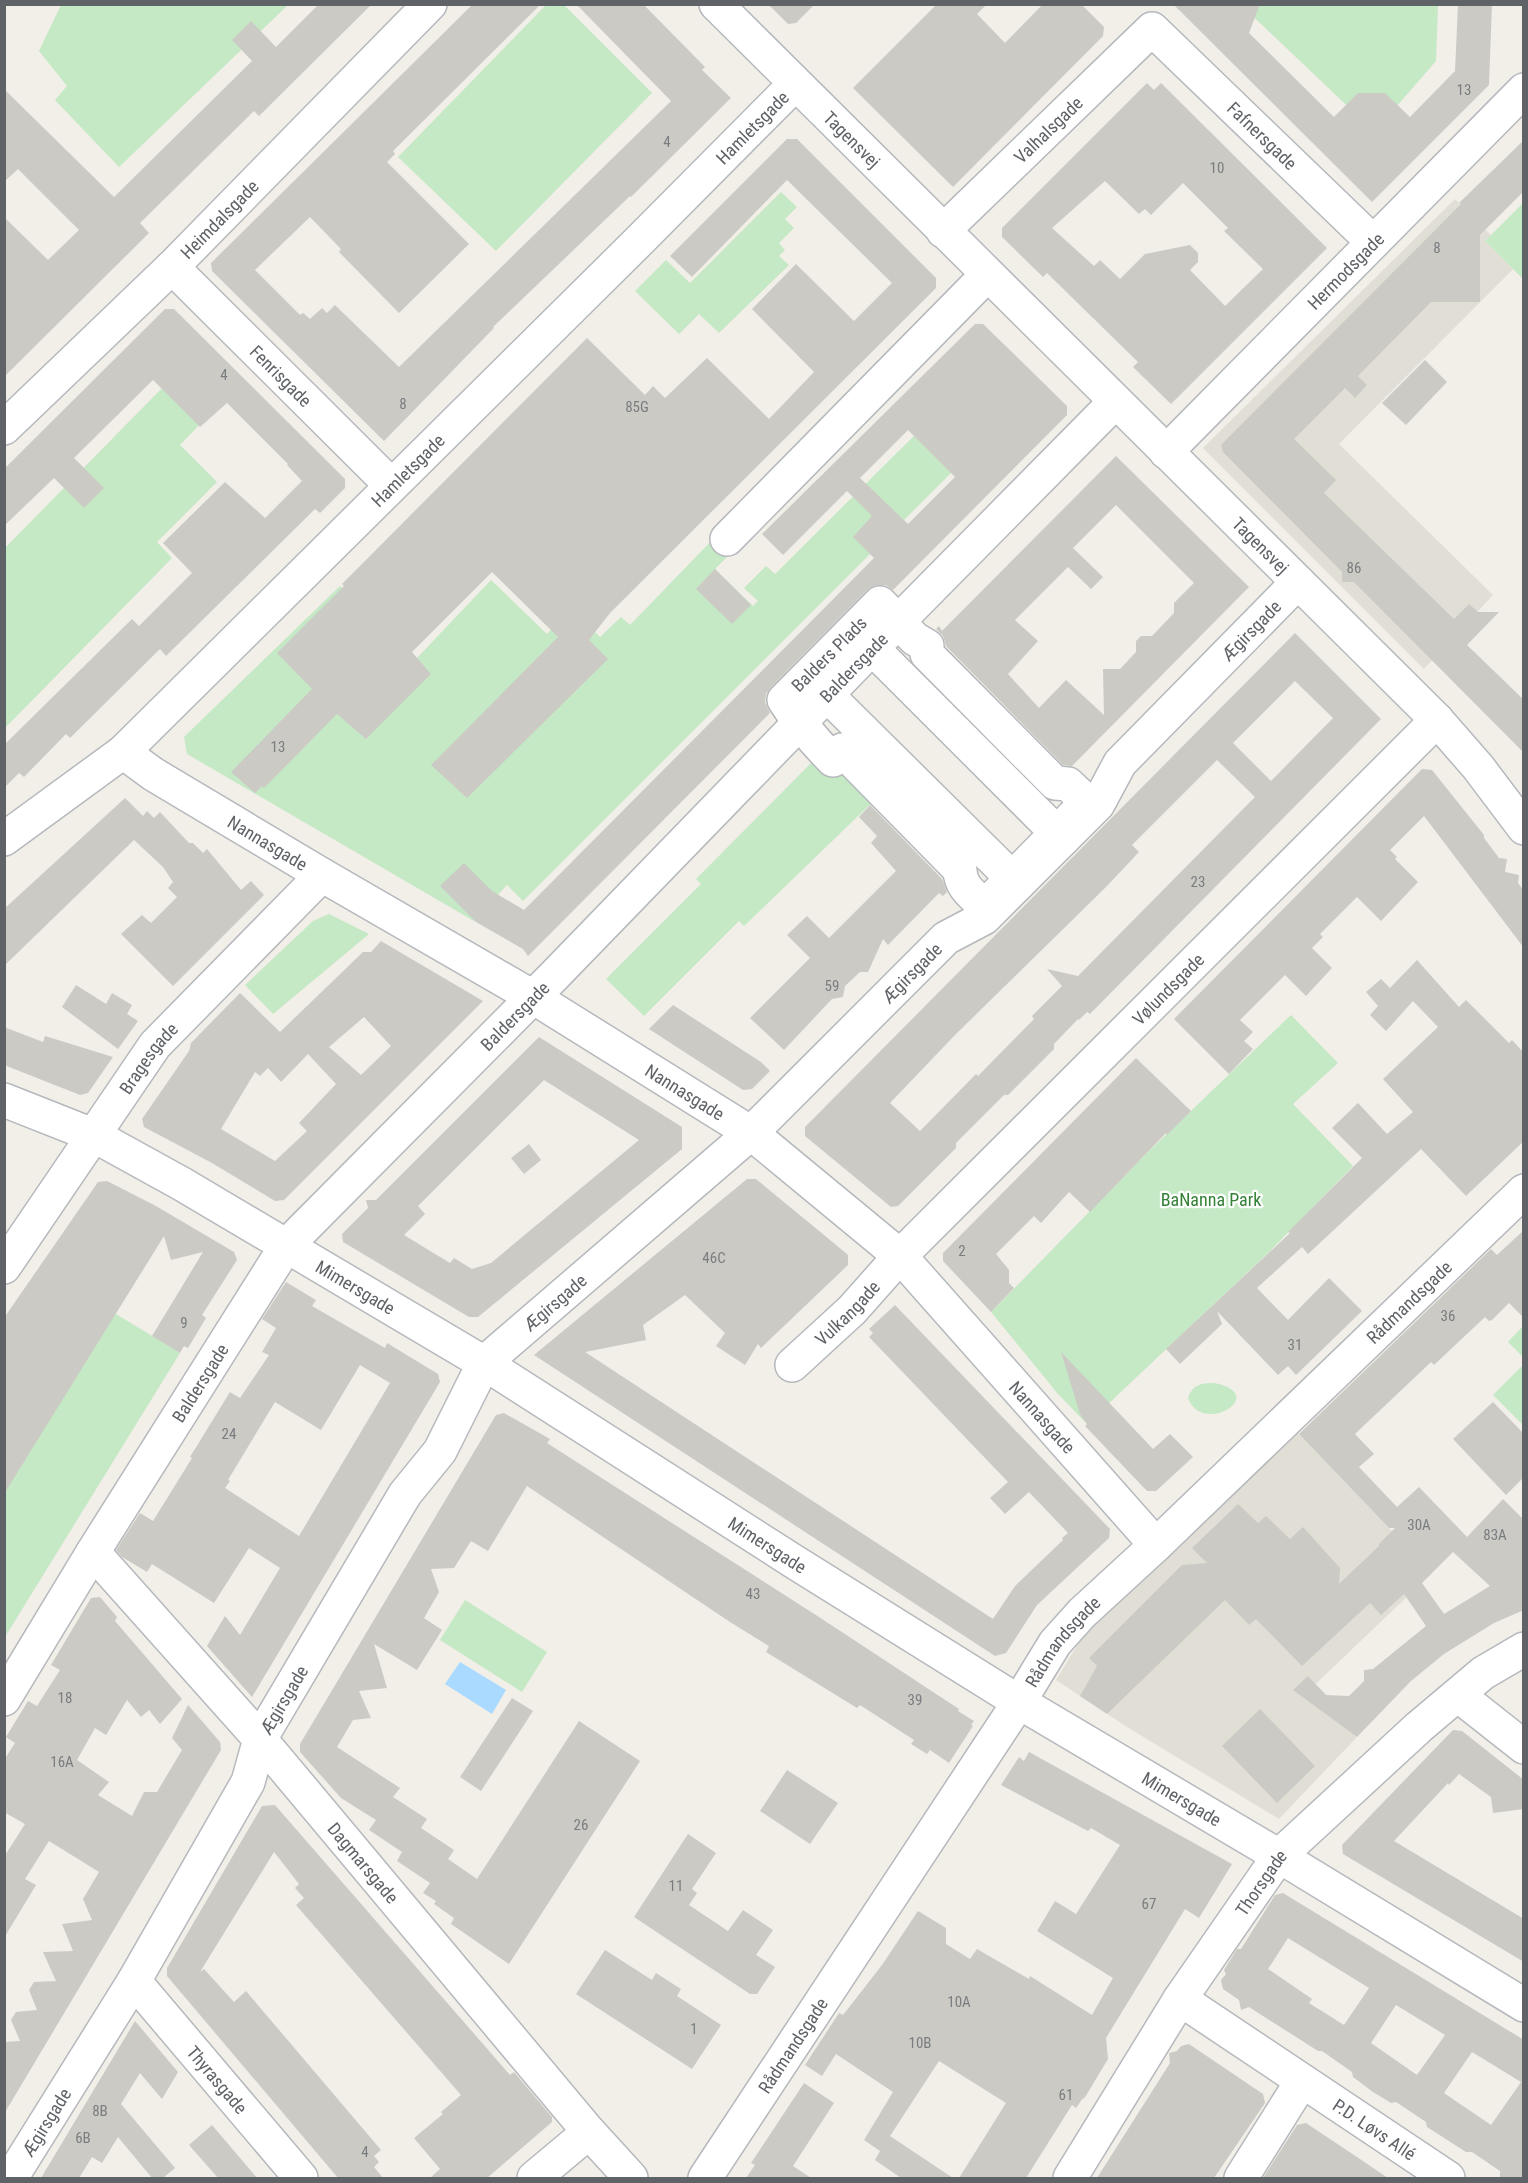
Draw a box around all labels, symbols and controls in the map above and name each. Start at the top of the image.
house number: 13 [1457,81,1471,99]
street label: Hamletsgade [711,86,793,168]
street label: Valhalsgade [1009,92,1087,167]
street label: Fafnersgade [1223,97,1302,174]
street label: Tagensvej [820,107,885,172]
house number: 4 [663,133,671,151]
house number: 10 [1210,159,1224,177]
street label: Heimdalsgade [176,175,262,263]
street label: Hermodsgade [1303,228,1388,314]
house number: 8 [1433,239,1441,257]
street label: Fenrisgade [246,341,316,411]
house number: 4 [220,366,228,384]
house number: 8 [399,395,407,413]
house number: 85G [625,398,649,416]
street label: Hamletsgade [367,429,449,511]
street label: Tagensvej [1228,513,1294,578]
house number: 86 [1347,559,1361,577]
street label: Ægirsgade [1216,596,1285,665]
street label: Balders Plads [787,612,871,696]
street label: Baldersgade [815,628,892,706]
house number: 13 [271,738,285,756]
street label: Nannasgade [224,811,311,874]
house number: 23 [1191,873,1205,891]
street label: Ægirsgade [876,938,946,1008]
street label: Vølundsgade [1128,949,1208,1029]
street label: Baldersgade [476,977,553,1055]
house number: 59 [825,977,839,995]
street label: Bragesgade [115,1018,182,1098]
street label: Nannasgade [642,1059,728,1124]
park label: BaNanna Park [1161,1189,1261,1210]
house number: 2 [958,1242,966,1260]
house number: 46C [702,1249,726,1267]
street label: Mimersgade [312,1255,399,1318]
street label: Rådmandsgade [1362,1256,1456,1348]
street label: Ægirsgade [518,1269,590,1336]
street label: Vulkangade [810,1276,884,1349]
house number: 36 [1441,1307,1455,1325]
house number: 9 [180,1314,188,1332]
house number: 31 [1288,1336,1302,1354]
street label: Baldersgade [167,1340,232,1426]
street label: Nannasgade [1005,1377,1080,1457]
house number: 24 [222,1425,236,1443]
street label: Mimersgade [725,1512,810,1577]
house number: 30A [1407,1516,1431,1534]
house number: 83A [1483,1526,1507,1544]
house number: 43 [746,1585,760,1603]
street label: Rådmandsgade [1020,1592,1104,1691]
street label: Ægirsgade [254,1661,312,1739]
house number: 18 [58,1689,72,1707]
house number: 39 [908,1691,922,1709]
house number: 16A [50,1753,74,1771]
street label: Mimersgade [1139,1767,1225,1830]
house number: 26 [574,1816,588,1834]
street label: Dagmarsgade [324,1818,403,1907]
street label: Thorsgade [1231,1844,1290,1919]
house number: 11 [669,1877,683,1895]
house number: 67 [1142,1895,1156,1913]
house number: 10A [947,1993,971,2011]
street label: Rådmandsgade [753,1994,832,2097]
house number: 1 [690,2020,698,2038]
house number: 10B [909,2034,932,2052]
street label: Thyrasgade [183,2041,252,2118]
street label: Ægirsgade [16,2084,75,2161]
house number: 61 [1059,2086,1073,2104]
street label: P.D. Løvs Allé [1329,2094,1420,2164]
house number: 8B [92,2102,108,2120]
house number: 6B [75,2129,91,2147]
house number: 4 [361,2143,369,2161]

